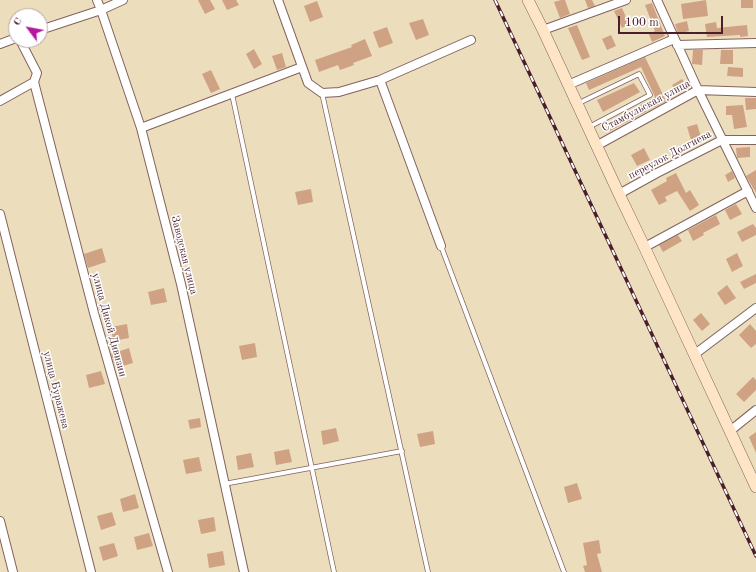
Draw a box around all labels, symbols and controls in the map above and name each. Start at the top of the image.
north arrow [8,8,48,48]
scale bar [620,8,725,34]
text: С [12,16,25,28]
text: 100 m [625,17,659,29]
street label: Стамбульская улица [599,77,693,135]
street label: переулок Долгиева [626,128,714,182]
street label: Заводская улица [168,214,200,296]
street label: улица Дикой Дивизии [89,272,129,378]
street label: улица Буражева [40,350,72,430]

